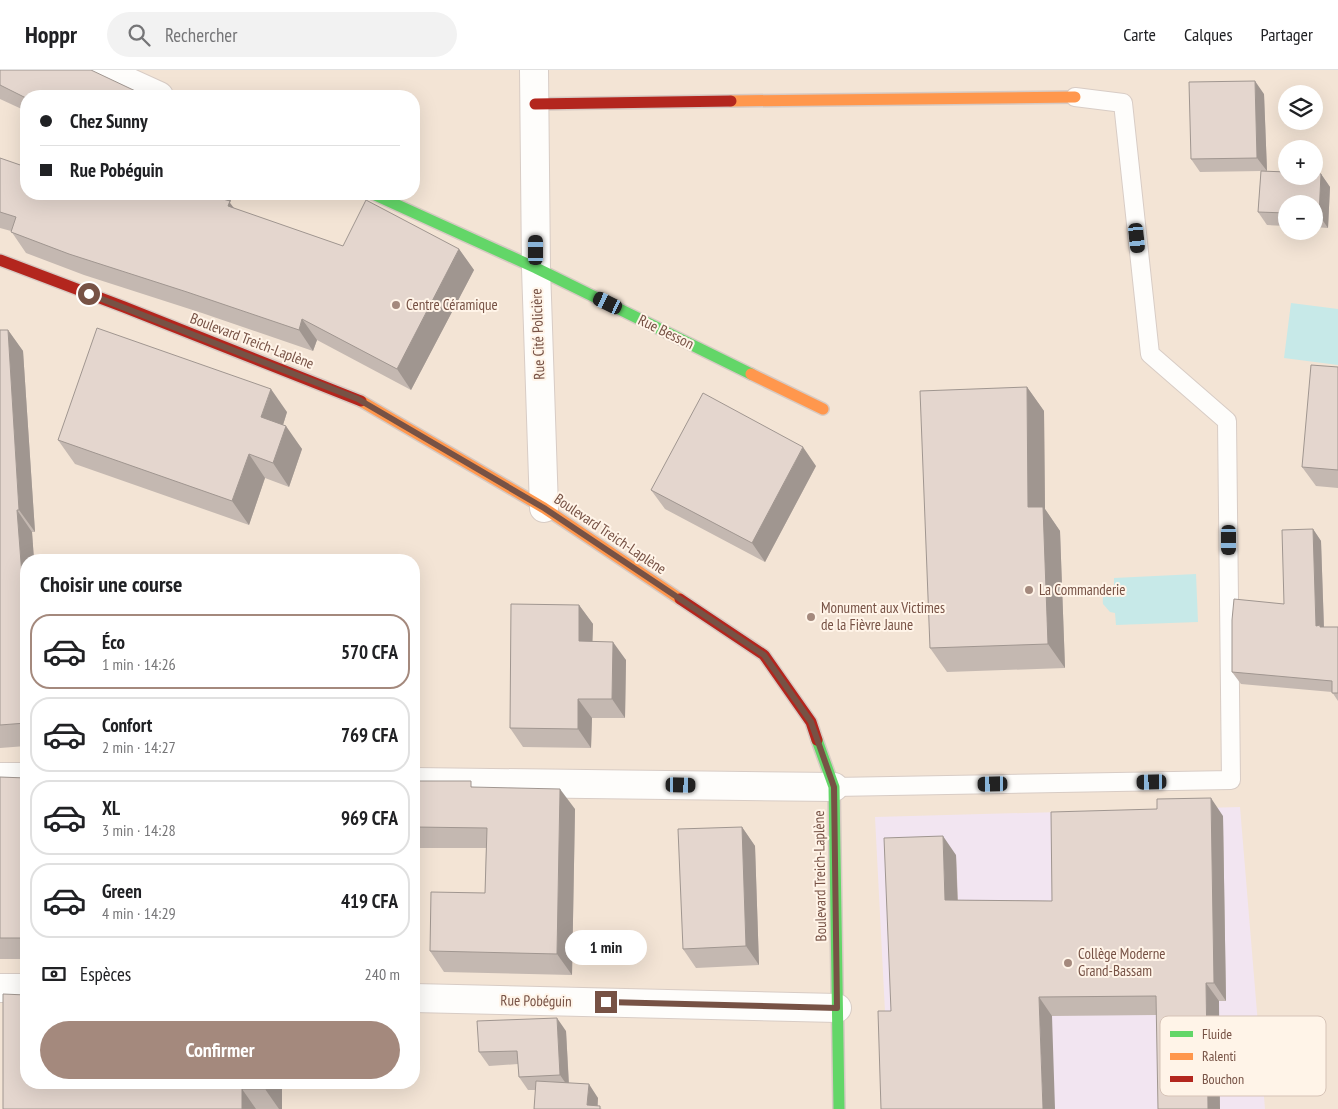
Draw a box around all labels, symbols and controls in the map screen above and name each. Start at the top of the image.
search box [107,12,457,57]
text: Hoppr [25,19,77,50]
icon: search [125,21,153,49]
text: Rechercher [165,23,237,47]
text: Carte [1123,23,1156,46]
text: Calques [1184,23,1233,46]
text: Partager [1261,23,1313,46]
map controls [1278,85,1323,240]
button: layers [1278,85,1323,130]
text: Chez Sunny [70,109,147,133]
button: + [1278,140,1323,185]
text: Rue Pobéguin [70,158,163,182]
button: − [1278,195,1323,240]
car [1127,222,1146,254]
car [528,235,543,265]
route start [78,283,100,305]
street label: Rue Cité Policière [526,288,549,380]
car [591,290,624,316]
place label: Centre Céramique [406,295,498,314]
marker: Centre Céramique [390,299,402,311]
street label: Boulevard Treich-Laplène [188,308,317,373]
street label: Rue Besson [635,310,697,353]
street label: Boulevard Treich-Laplène [551,489,670,578]
car [1221,525,1236,555]
text: Choisir une course [40,570,182,598]
place label: La Commanderie [1039,580,1126,599]
marker: La Commanderie [1023,584,1035,596]
place label: Monument aux Victimes de la Fièvre Jaune [821,598,945,634]
marker: Monument aux Victimes de la Fièvre Jaune [805,611,817,623]
icon: car [42,629,87,674]
text: Éco [102,630,125,654]
text: 570 CFA [341,640,398,664]
text: 1 min · 14:26 [102,654,176,674]
icon: car [42,712,87,757]
text: Confort [102,713,152,737]
text: 769 CFA [341,723,398,747]
text: 2 min · 14:27 [102,737,176,757]
car [1136,774,1167,790]
car [977,776,1008,792]
car [665,777,696,793]
icon: car [42,795,87,840]
text: XL [102,796,120,820]
text: 969 CFA [341,806,398,830]
street label: Boulevard Treich-Laplène [809,810,830,942]
text: 3 min · 14:28 [102,820,176,840]
icon: car [42,878,87,923]
text: Green [102,879,142,903]
text: 419 CFA [341,889,398,913]
text: 4 min · 14:29 [102,903,176,923]
callout: 1 min [565,930,647,964]
text: 1 min [590,937,622,957]
place label: Collège Moderne Grand-Bassam [1078,944,1165,980]
marker: Collège Moderne Grand-Bassam [1062,957,1074,969]
icon: cash [40,960,68,988]
text: Espèces [80,962,131,986]
text: 240 m [365,964,400,984]
street label: Rue Pobéguin [500,990,572,1011]
route end [595,991,617,1013]
legend [1160,1016,1326,1096]
button: Confirmer [40,1021,400,1079]
text: Fluide [1202,1025,1232,1043]
text: Ralenti [1202,1047,1236,1065]
text: Bouchon [1202,1070,1244,1088]

